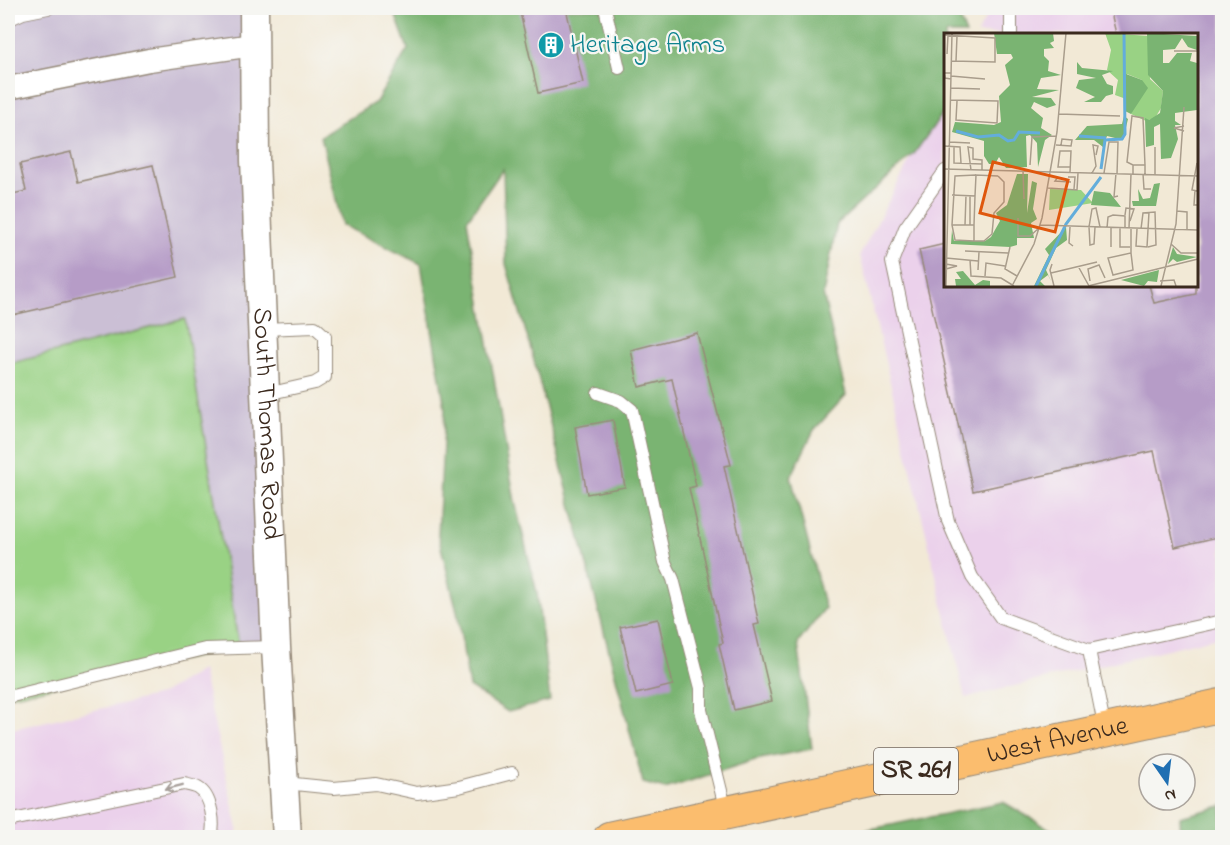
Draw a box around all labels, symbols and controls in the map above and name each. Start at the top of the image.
place label: Heritage Arms [570,26,725,65]
building icon: Heritage Arms [536,30,566,60]
inset map [944,33,1197,286]
street label: South Thomas Road [242,307,291,541]
street label: West Avenue [983,706,1133,775]
road number: SR 261 [874,748,958,794]
north arrow [1137,752,1197,812]
one-way arrow [165,781,184,793]
text: N [1162,782,1178,808]

